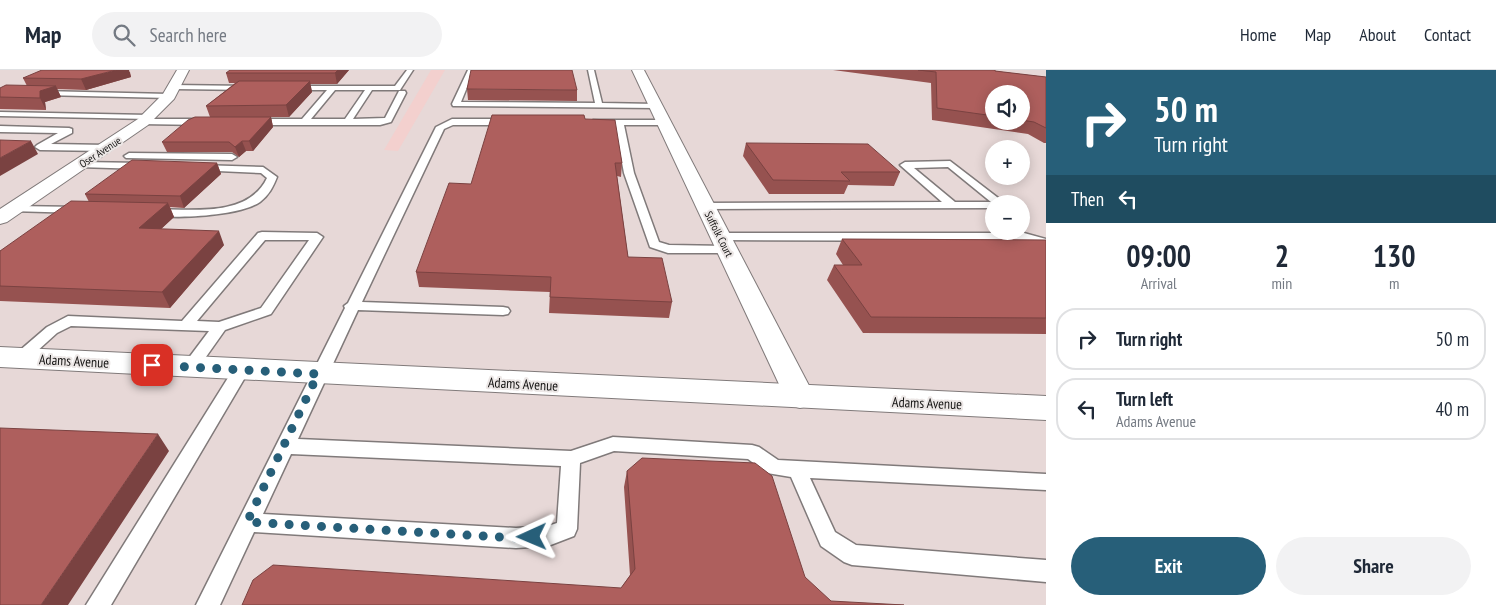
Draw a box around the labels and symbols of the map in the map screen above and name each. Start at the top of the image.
street label: Oser Avenue [76,133,124,171]
street label: Suffolk Court [702,209,736,259]
pin [131,344,173,386]
street label: Adams Avenue [39,350,110,372]
street label: Adams Avenue [488,373,559,395]
street label: Adams Avenue [892,393,963,413]
position arrow [505,510,557,562]

